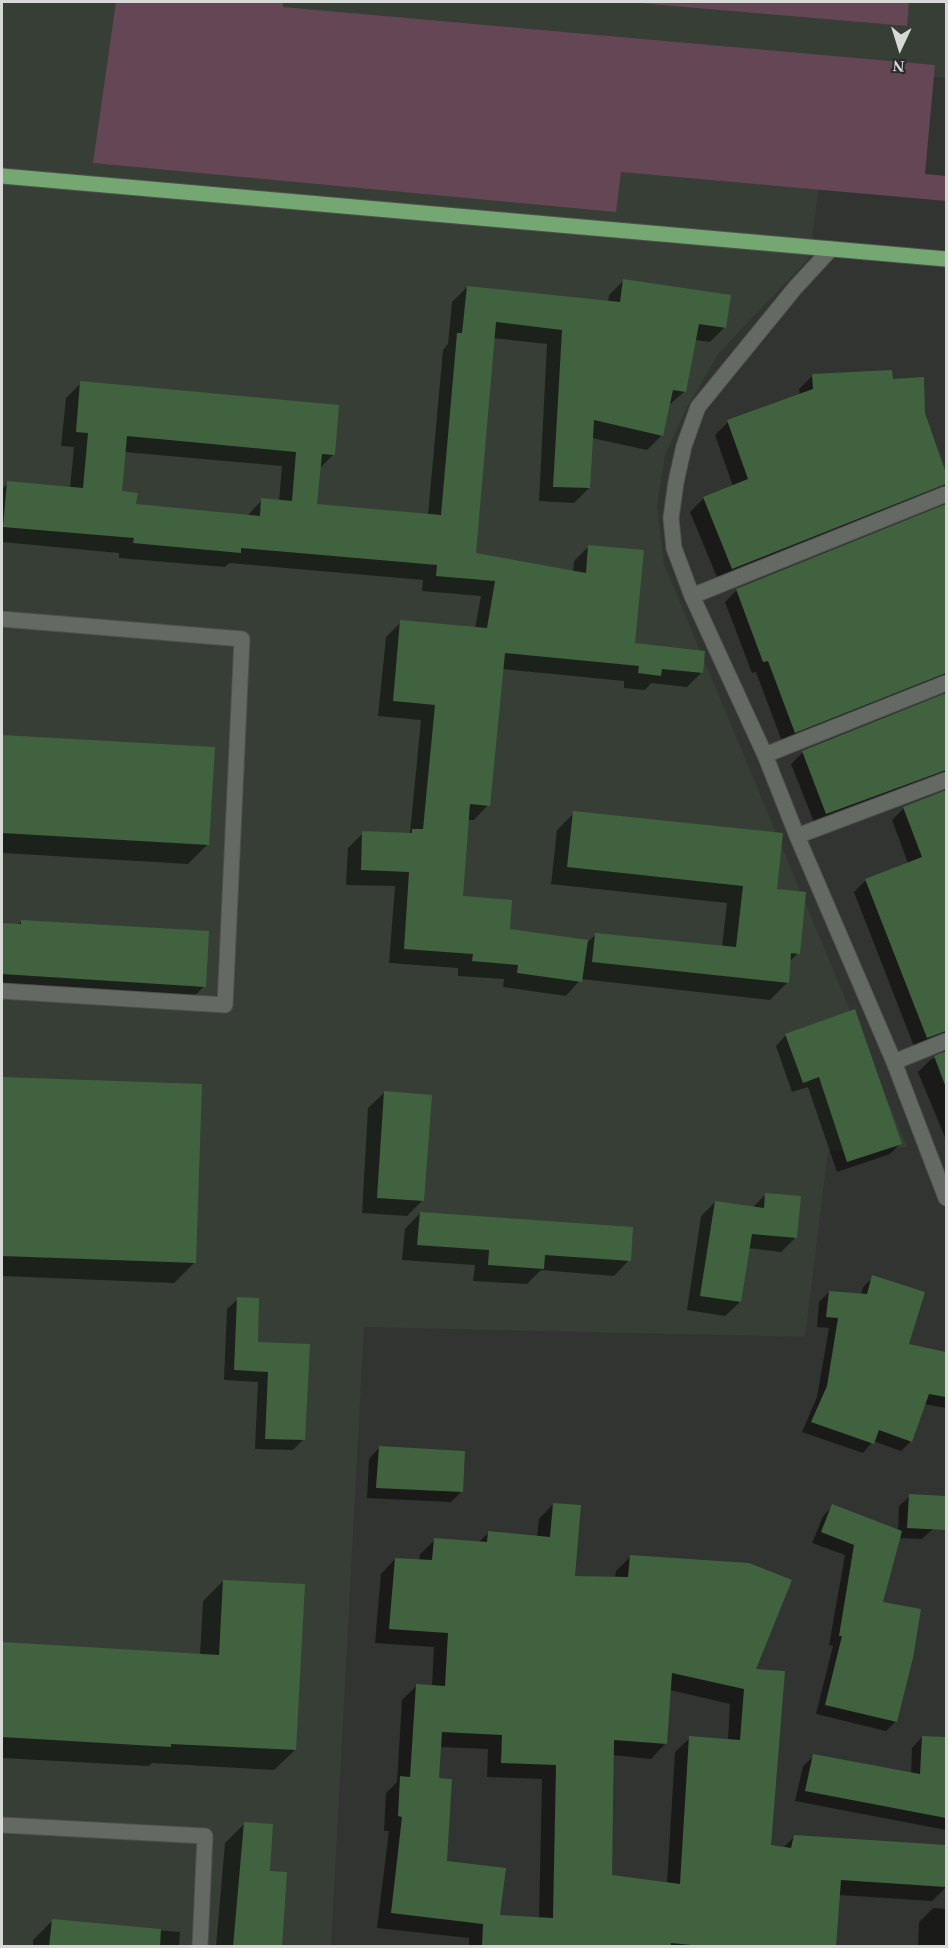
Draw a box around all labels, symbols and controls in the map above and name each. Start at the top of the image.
north arrow [870,18,930,78]
text: N [892,58,905,75]

